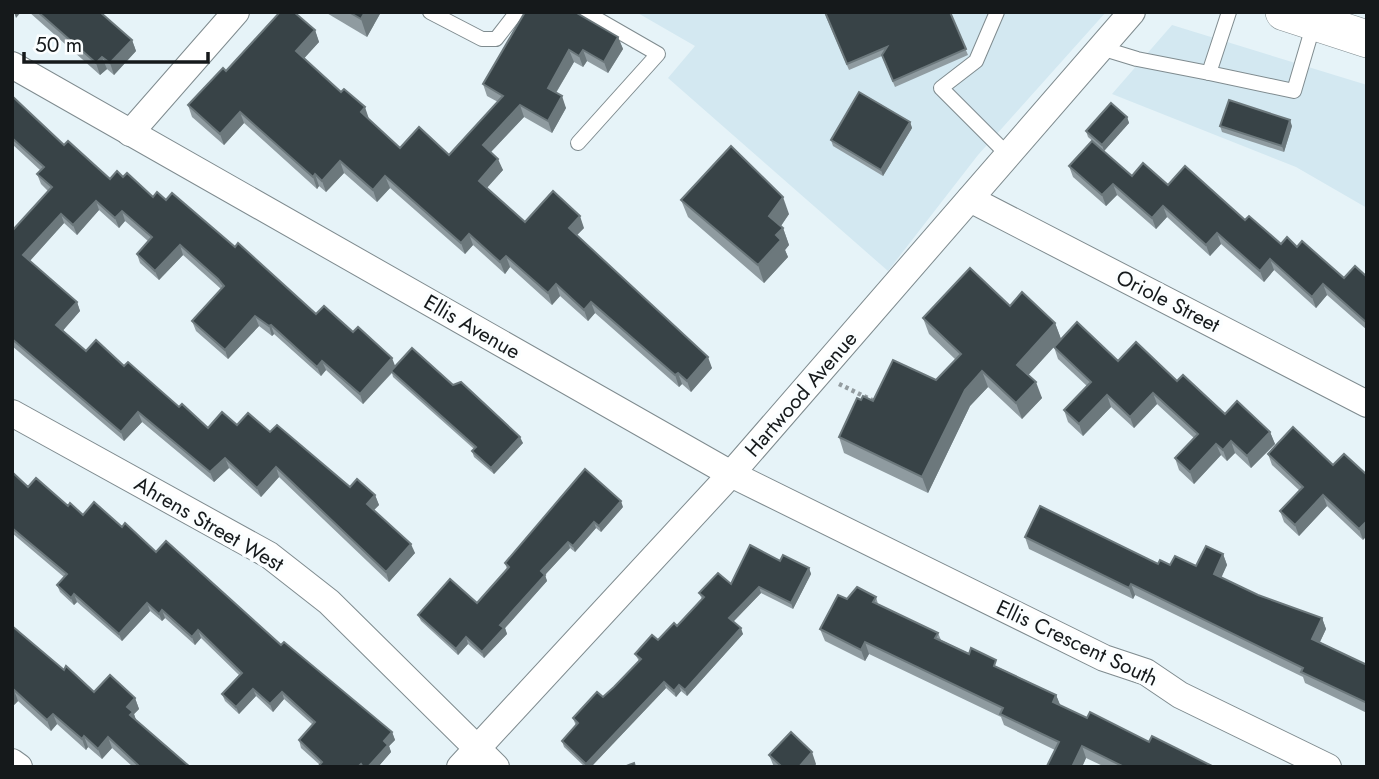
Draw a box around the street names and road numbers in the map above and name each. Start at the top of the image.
street label: Oriole Street [1111,262,1225,340]
street label: Ellis Avenue [418,287,526,367]
street label: Hartwood Avenue [738,324,864,463]
street label: Ahrens Street West [129,469,289,579]
street label: Ellis Crescent South [991,592,1163,694]

